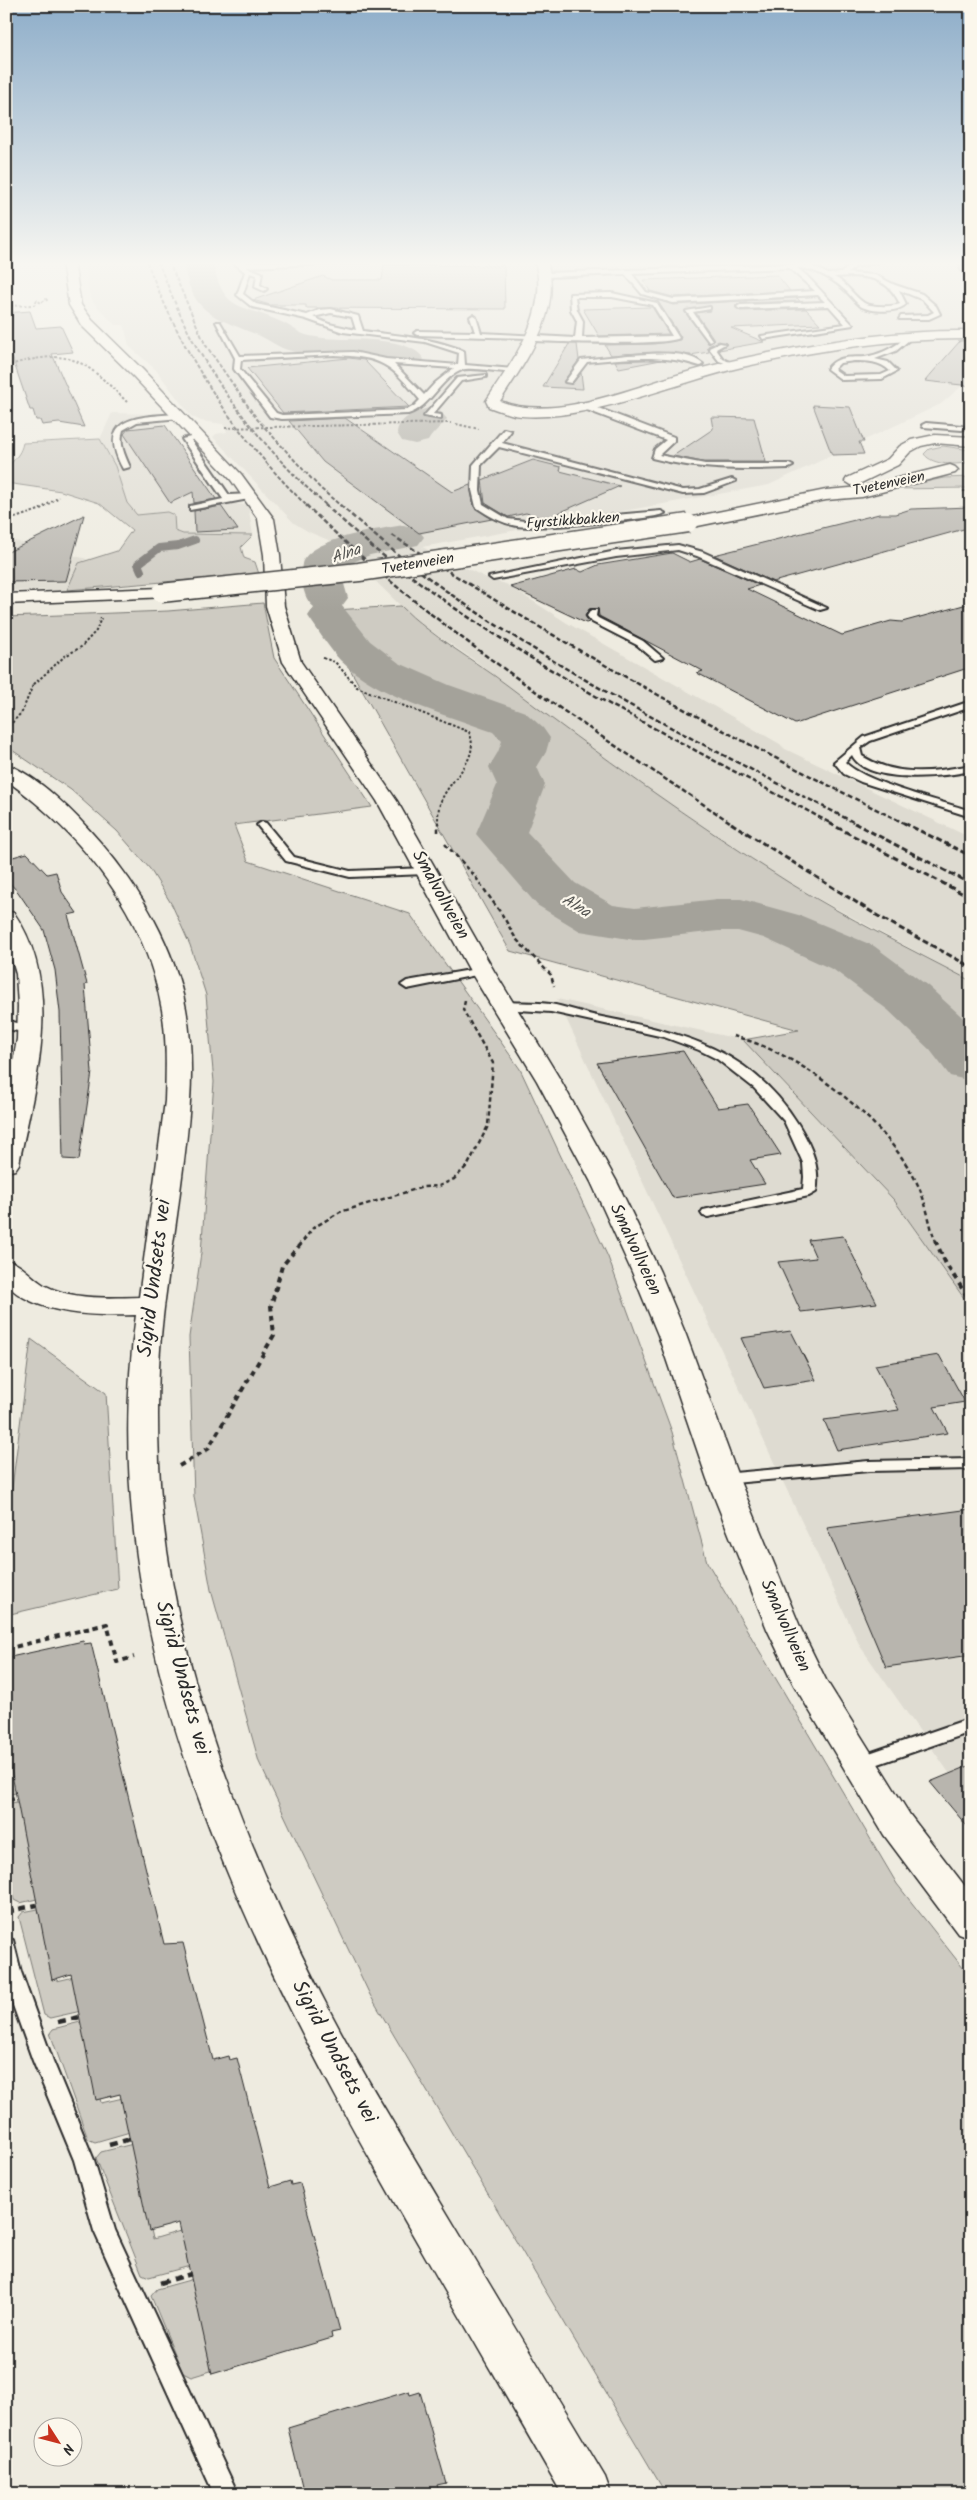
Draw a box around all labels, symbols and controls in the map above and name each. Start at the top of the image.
street label: Tvetenveien [851,465,927,503]
street label: Fyrstikkbakken [526,506,620,536]
water label: Alna [328,537,366,571]
street label: Tvetenveien [380,546,456,582]
street label: Smalvollveien [403,845,477,945]
water label: Alna [557,888,596,925]
street label: Sigrid Undsets vei [129,1196,181,1359]
street label: Smalvollveien [601,1199,669,1301]
street label: Smalvollveien [752,1575,818,1677]
street label: Sigrid Undsets vei [146,1597,219,1760]
street label: Sigrid Undsets vei [282,1974,386,2131]
north arrow [32,2418,82,2468]
text: N [56,2439,79,2459]

